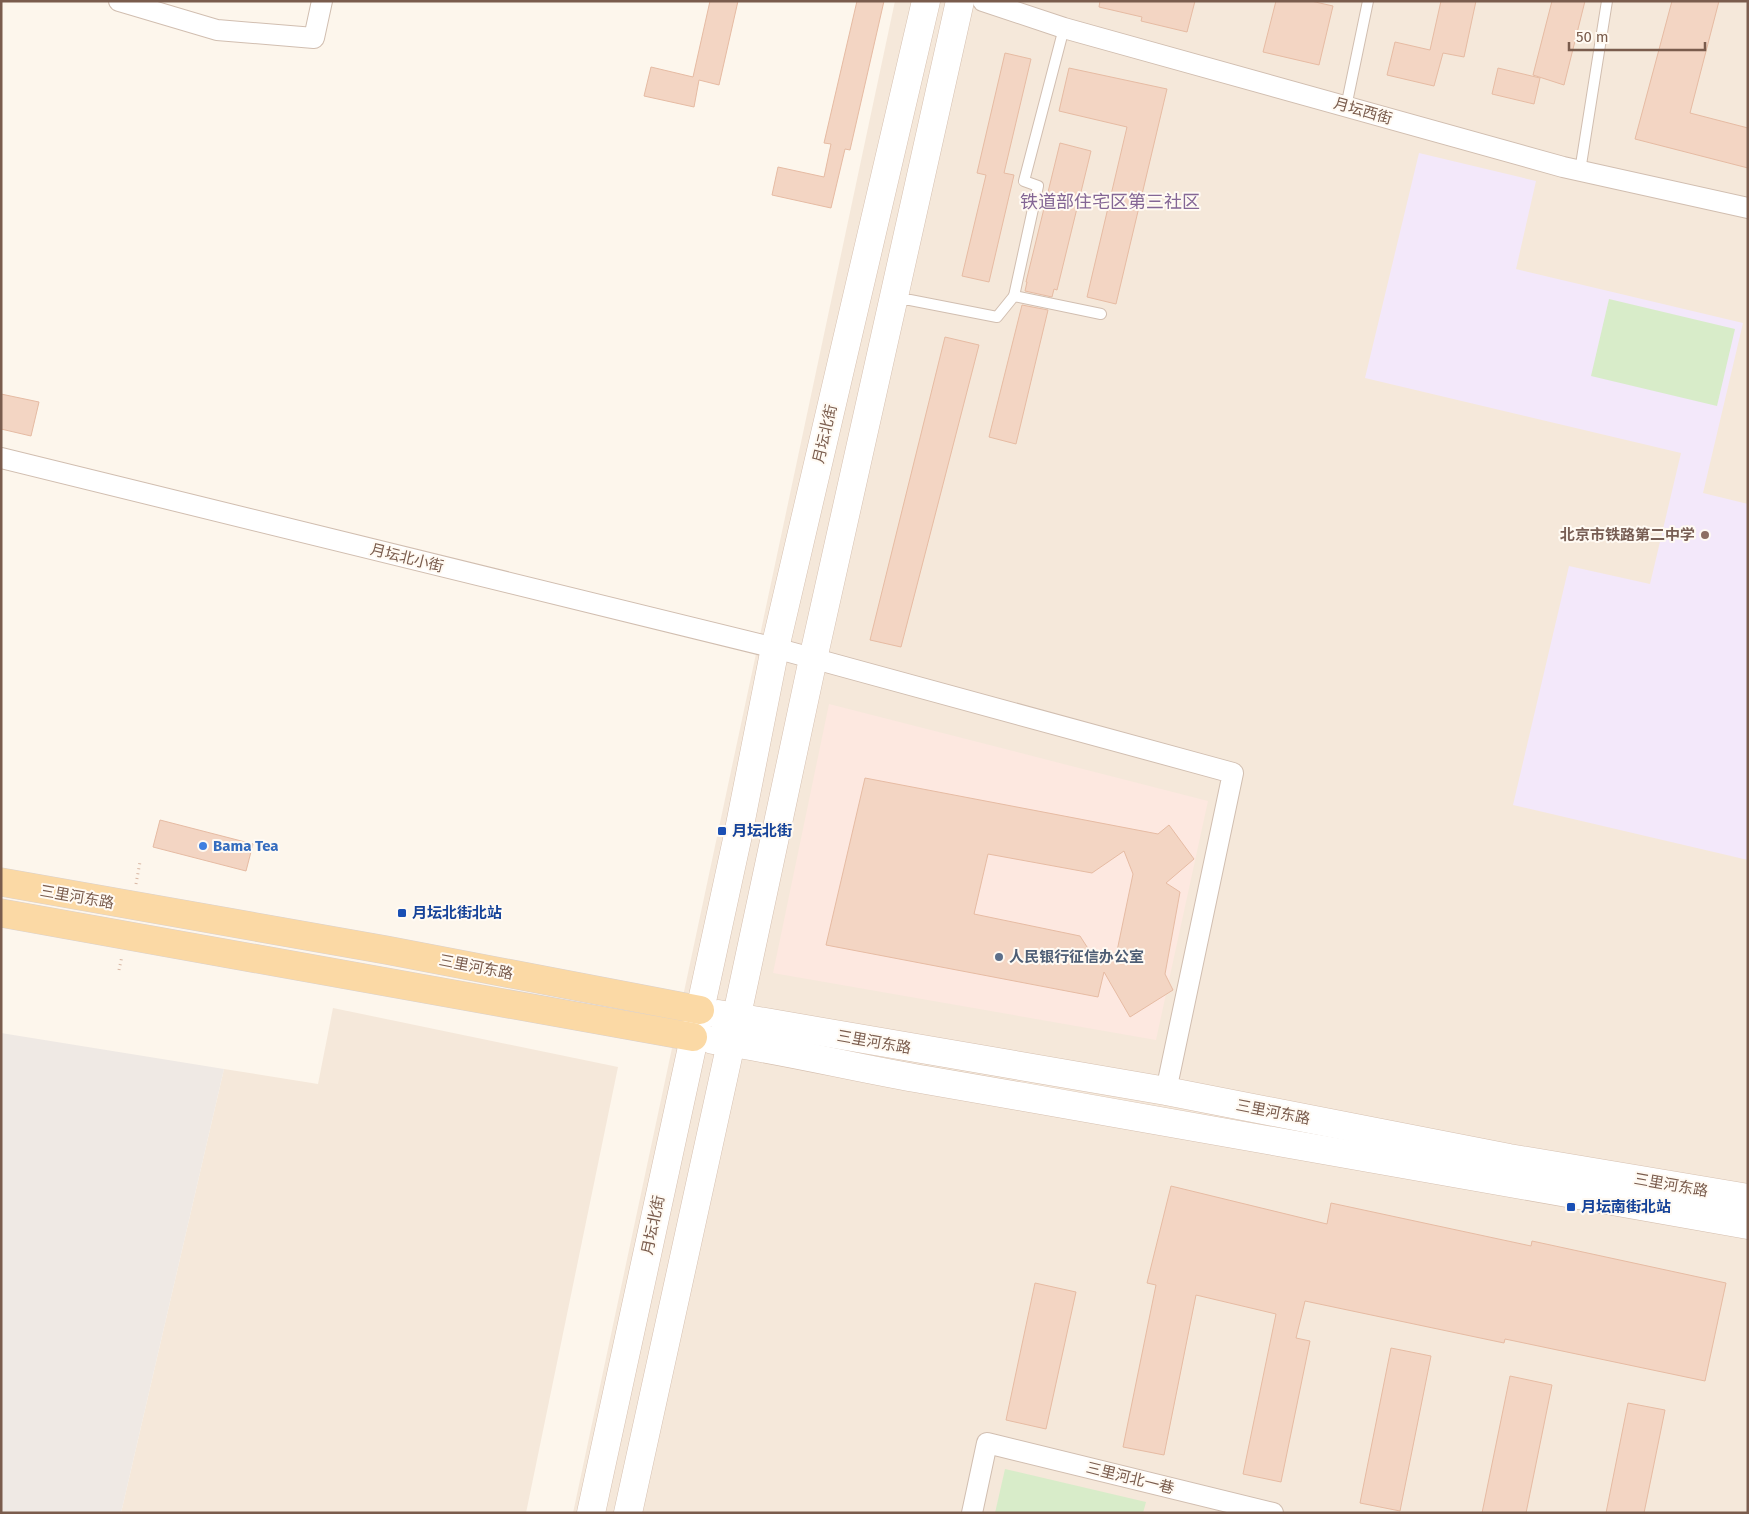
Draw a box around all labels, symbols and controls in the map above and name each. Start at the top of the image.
scale bar [1569,20,1705,52]
text: 50 m [1576,28,1609,46]
street label: 月坛西街 [1332,94,1394,128]
district label: 铁道部住宅区第三社区 [1020,191,1200,213]
street label: 月坛北街 [809,403,841,465]
place label: 北京市铁路第二中学 [1560,526,1695,544]
marker: 北京市铁路第二中学 [1699,529,1711,541]
street label: 月坛北小街 [368,540,446,576]
place label: 月坛北街 [732,822,792,840]
marker: 月坛北街 [716,825,728,837]
place label: Bama Tea [213,837,279,855]
marker: Bama Tea [197,840,209,852]
street label: 三里河东路 [38,882,116,912]
place label: 月坛北街北站 [412,904,502,922]
marker: 月坛北街北站 [396,907,408,919]
place label: 人民银行征信办公室 [1009,948,1144,966]
street label: 三里河东路 [437,951,515,983]
marker: 人民银行征信办公室 [993,951,1005,963]
street label: 三里河东路 [835,1027,913,1057]
street label: 三里河东路 [1234,1096,1312,1128]
street label: 三里河东路 [1632,1170,1710,1200]
street label: 月坛北街 [638,1194,668,1256]
place label: 月坛南街北站 [1581,1198,1671,1216]
marker: 月坛南街北站 [1565,1201,1577,1213]
street label: 三里河北一巷 [1084,1458,1176,1498]

